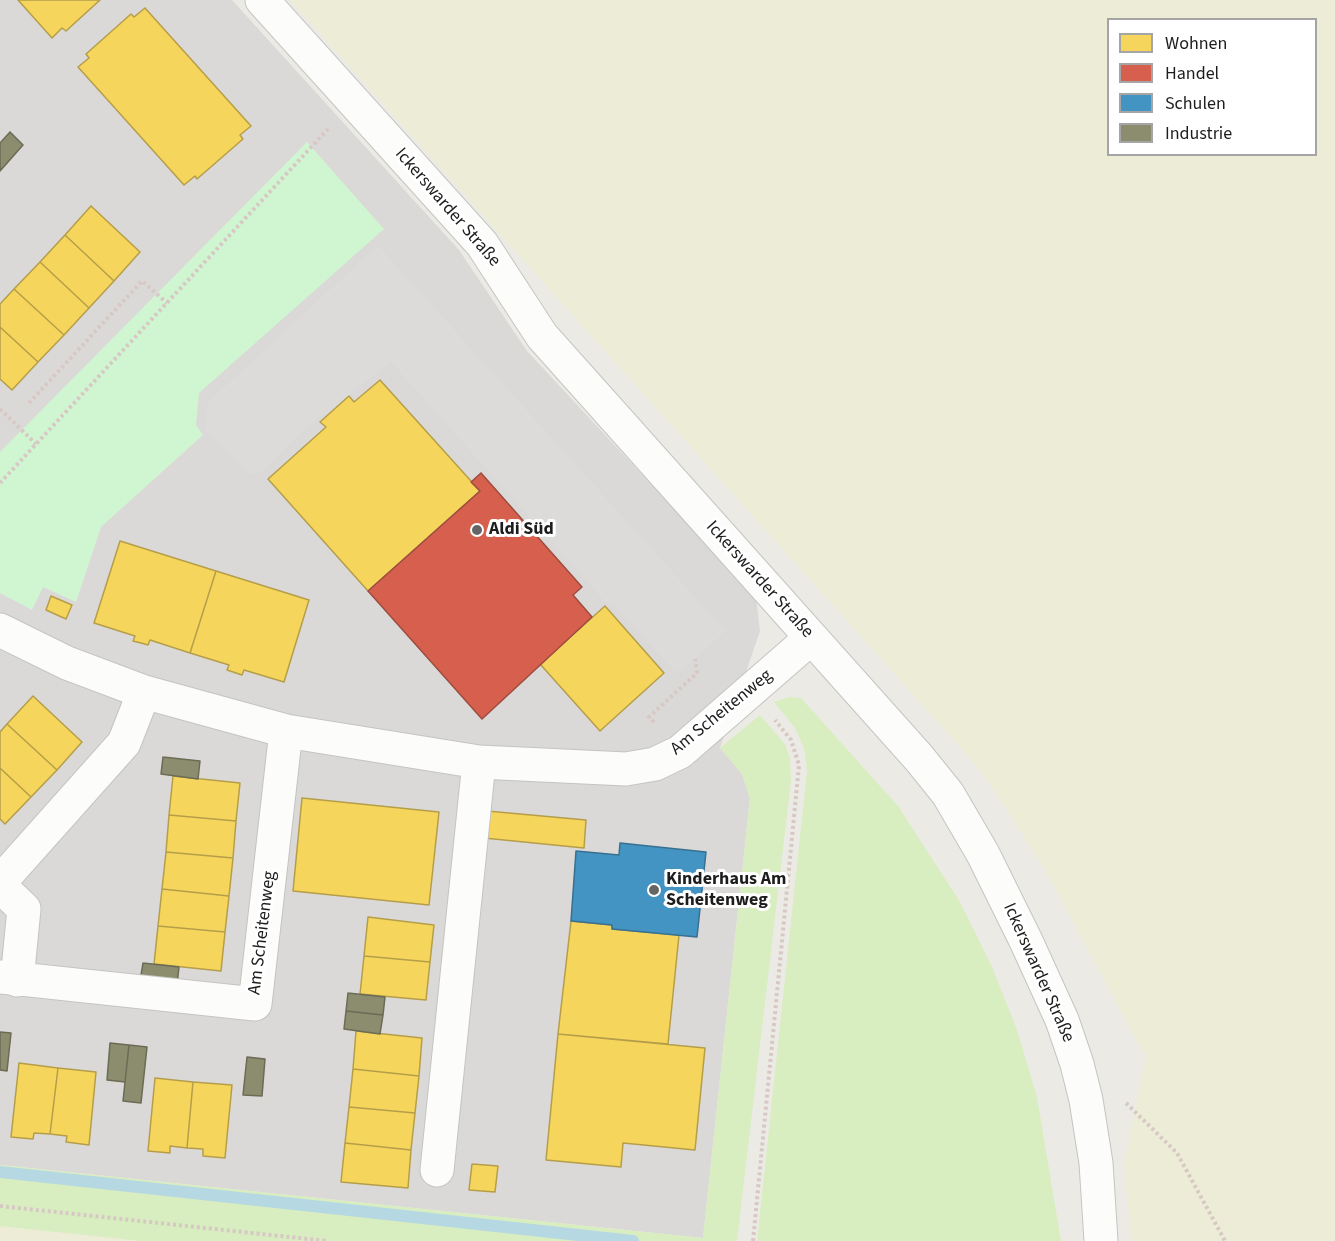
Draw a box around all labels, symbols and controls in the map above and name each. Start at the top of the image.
legend [1107,18,1317,156]
text: Wohnen [1165,31,1227,56]
text: Handel [1165,61,1219,86]
text: Schulen [1165,91,1226,116]
text: Industrie [1165,121,1232,146]
street label: Ickerswarder Straße [390,144,504,272]
street label: Ickerswarder Straße [701,517,817,643]
place label: Aldi Süd [489,519,554,541]
marker: Aldi Süd [470,523,484,537]
street label: Am Scheitenweg [667,665,777,761]
place label: Kinderhaus Am Scheitenweg [666,869,786,912]
street label: Am Scheitenweg [245,870,281,996]
marker: Kinderhaus Am Scheitenweg [647,883,661,897]
street label: Ickerswarder Straße [998,900,1078,1046]

